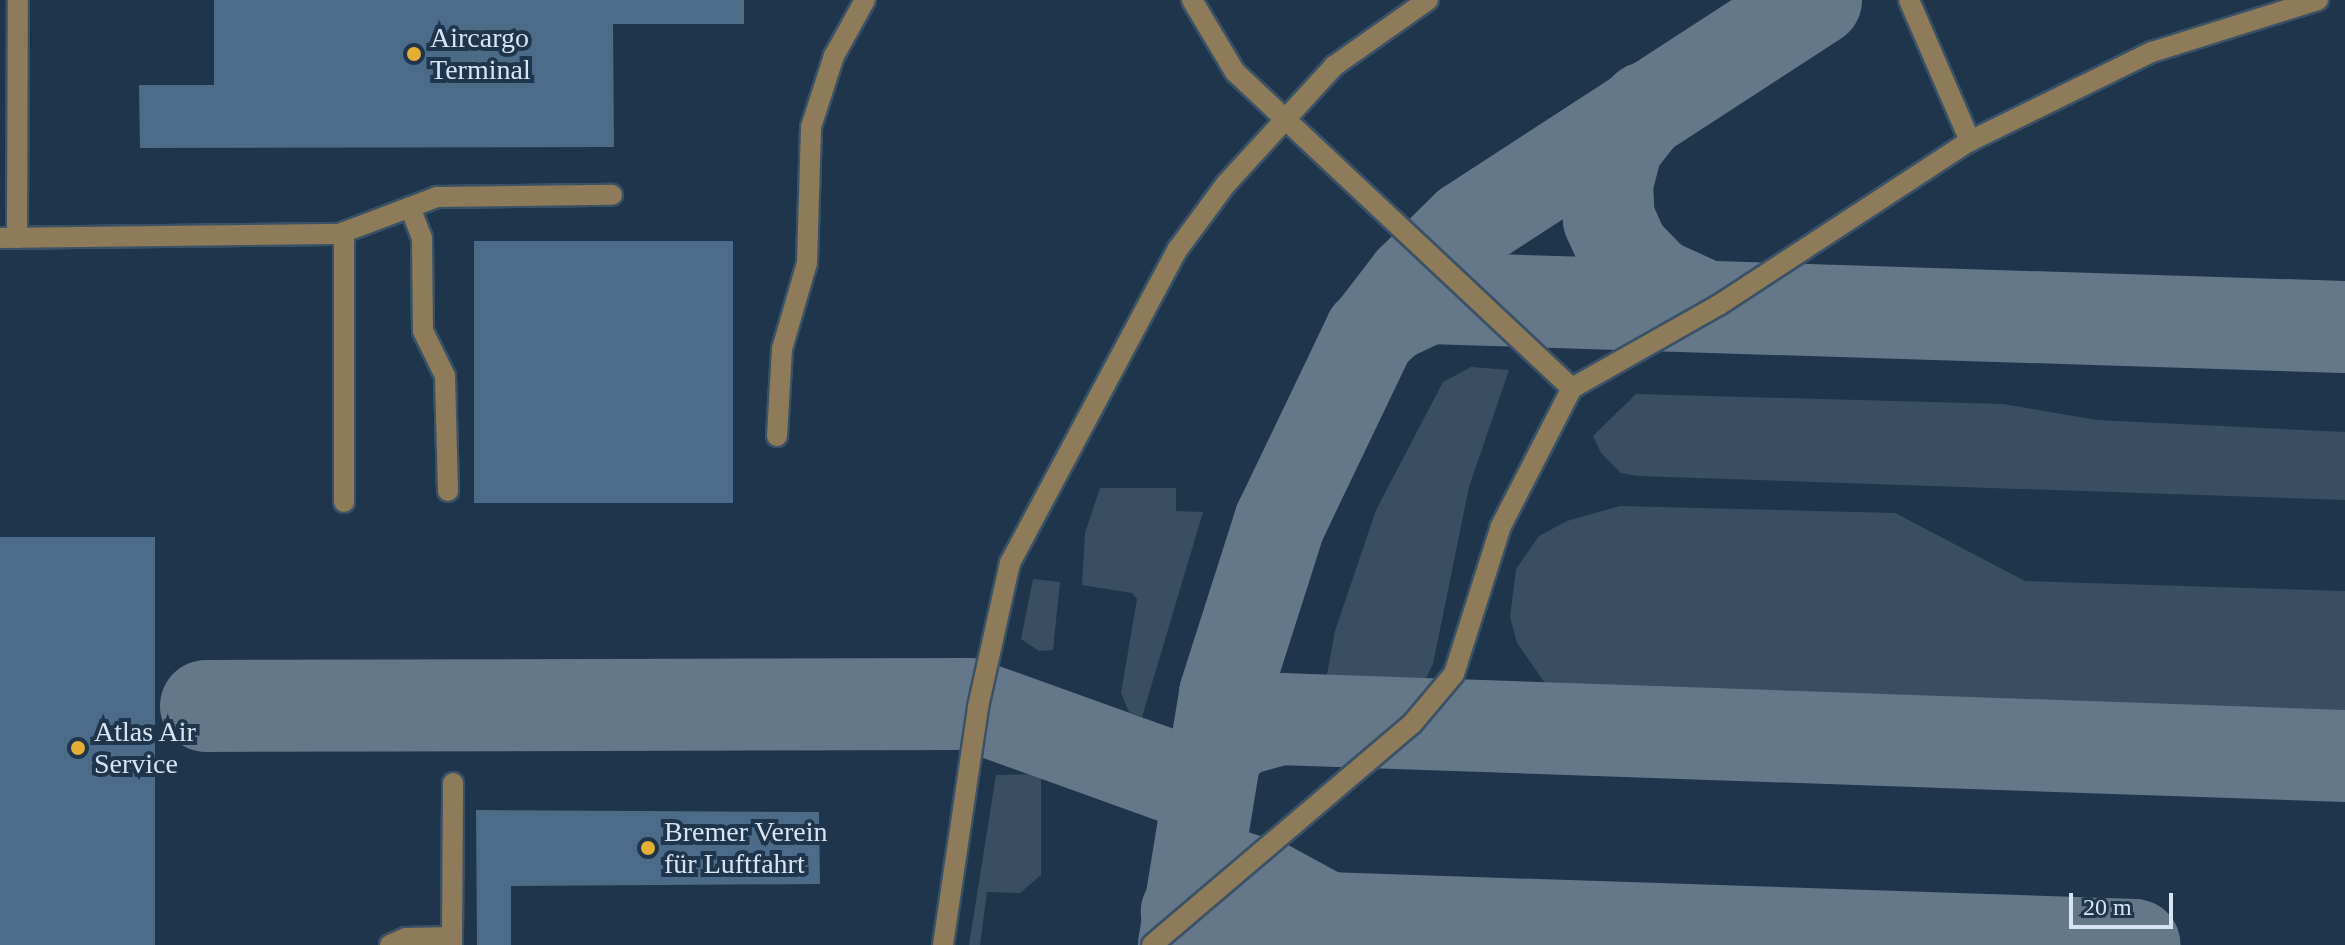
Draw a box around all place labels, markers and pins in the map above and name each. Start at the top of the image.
place label: Aircargo Terminal [430,21,531,87]
marker: Aircargo Terminal [405,45,423,63]
place label: Atlas Air Service [94,715,197,781]
marker: Atlas Air Service [69,739,87,757]
place label: Bremer Verein für Luftfahrt [664,815,828,881]
marker: Bremer Verein für Luftfahrt [639,839,657,857]

